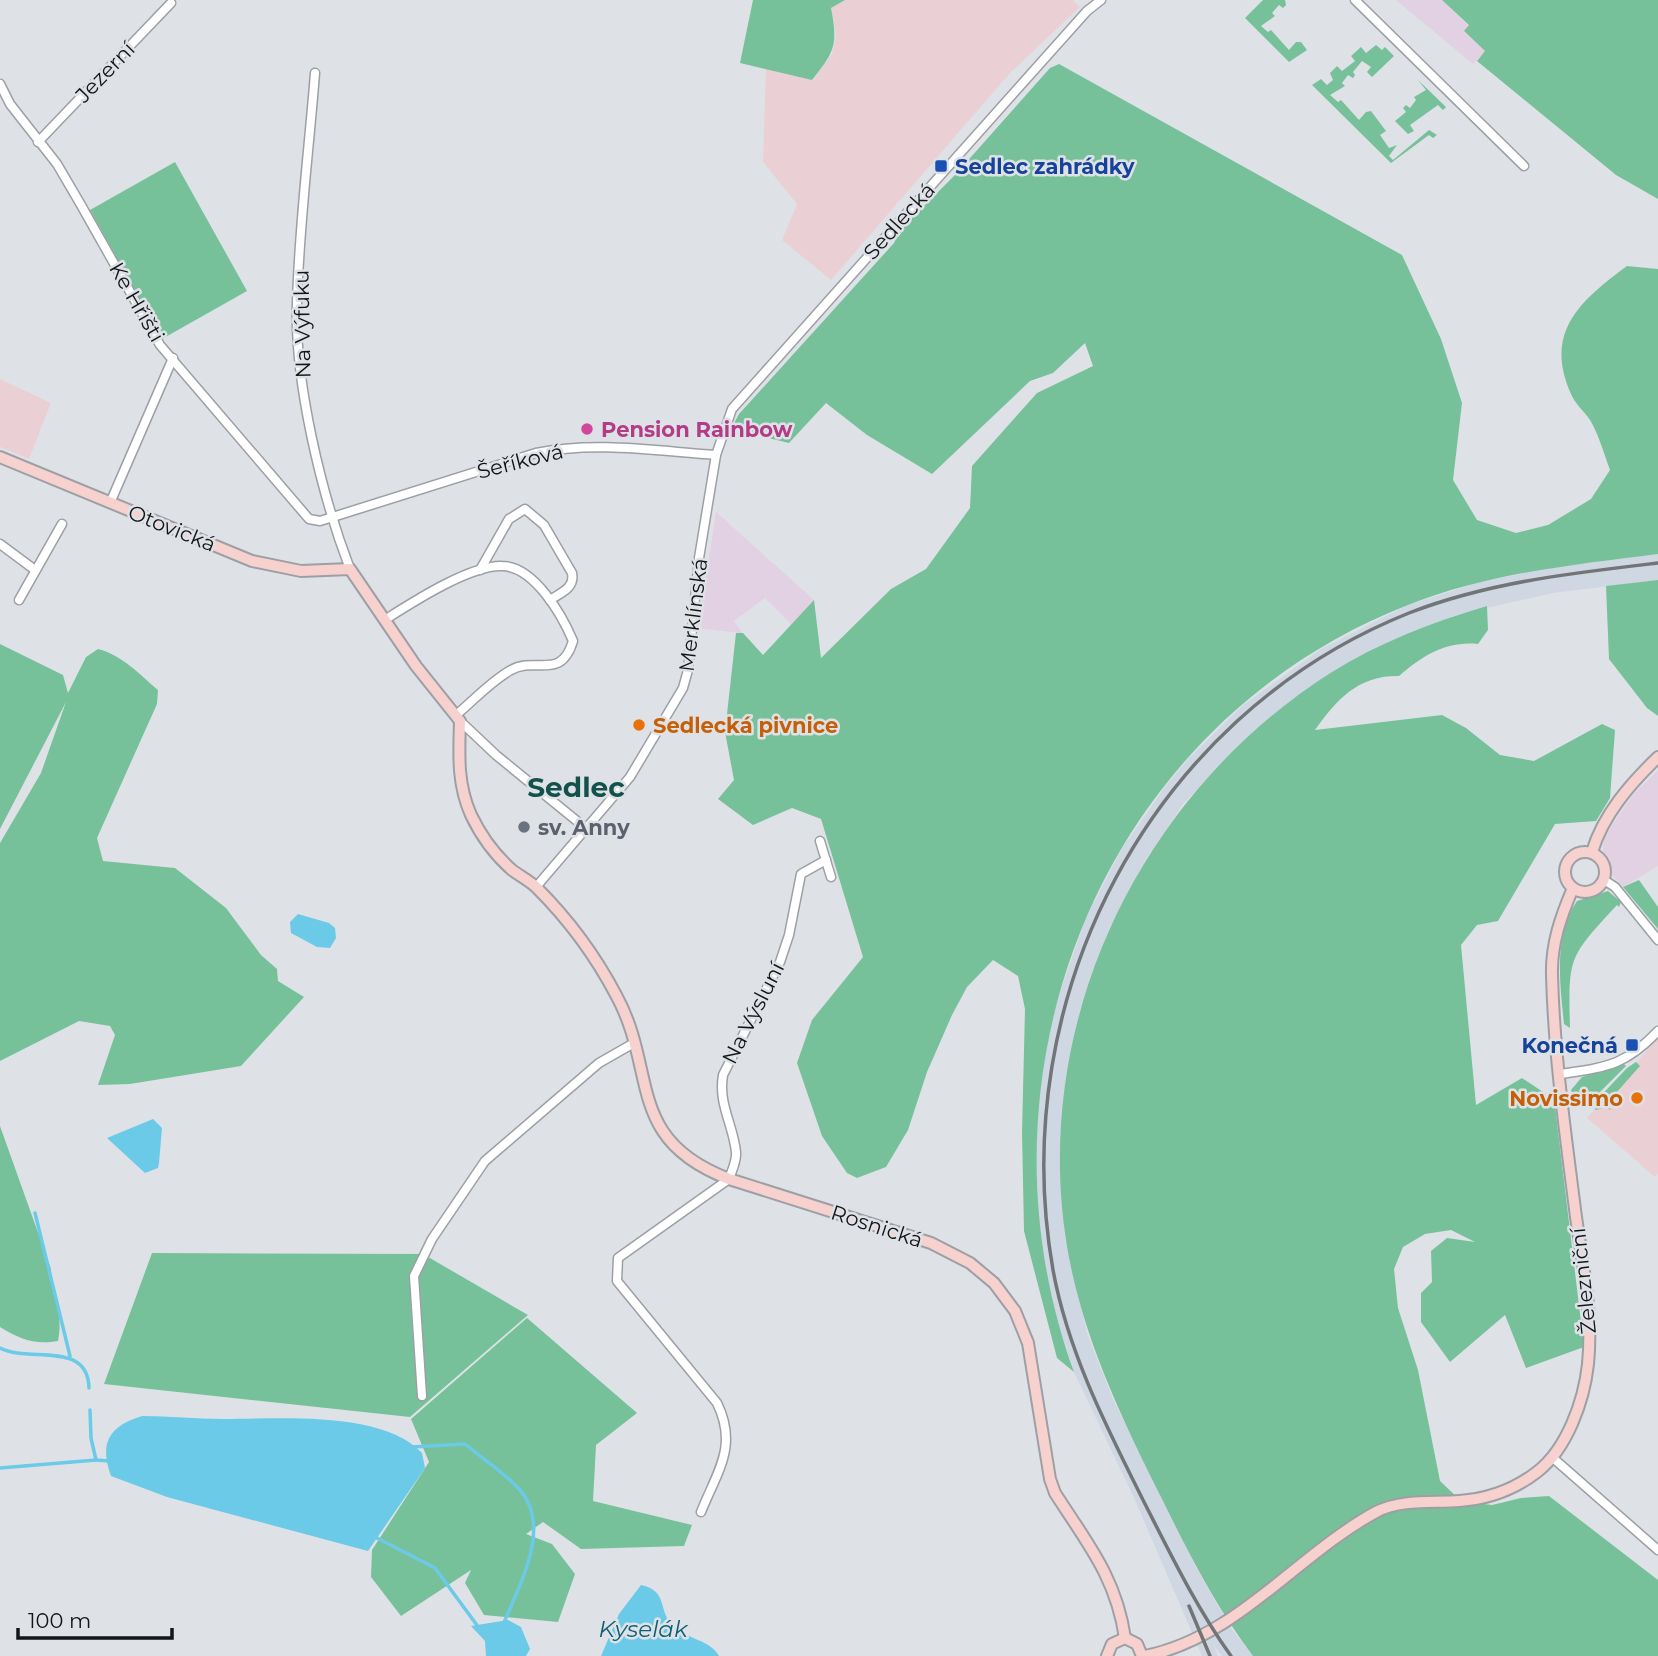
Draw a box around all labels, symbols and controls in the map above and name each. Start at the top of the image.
street label: Jezerní [69,36,141,108]
place label: Sedlec zahrádky [955,154,1135,179]
marker: Sedlec zahrádky [933,158,949,174]
street label: Sedlecká [858,177,940,265]
street label: Ke Hřišti [104,258,170,346]
street label: Na Výfuku [289,269,315,379]
place label: Pension Rainbow [601,417,793,442]
marker: Pension Rainbow [579,421,595,437]
street label: Šeříková [474,438,566,484]
street label: Otovická [125,499,219,557]
street label: Merklínská [674,557,712,673]
place label: Sedlecká pivnice [653,713,838,738]
marker: Sedlecká pivnice [631,717,647,733]
district label: Sedlec [527,770,625,804]
place label: sv. Anny [538,815,630,840]
marker: sv. Anny [516,819,532,835]
street label: Na Výsluní [717,957,790,1068]
place label: Konečná [1521,1033,1618,1058]
marker: Konečná [1624,1037,1640,1053]
place label: Novissimo [1509,1086,1623,1111]
marker: Novissimo [1629,1090,1645,1106]
street label: Rosnická [828,1199,926,1253]
street label: Železniční [1565,1225,1601,1335]
scale bar [18,1596,172,1640]
text: 100 m [28,1608,91,1633]
water label: Kyselák [598,1615,689,1643]

